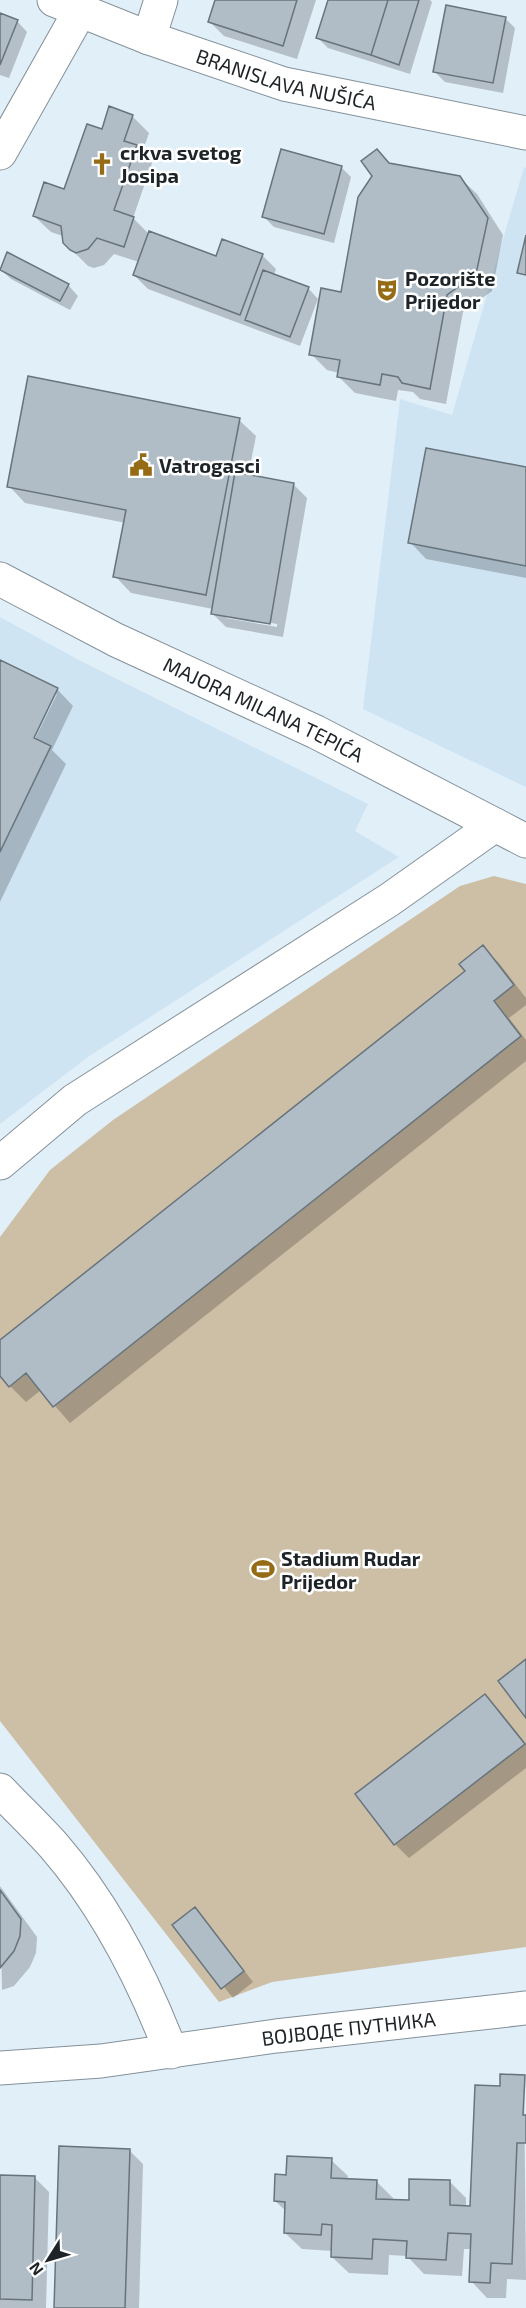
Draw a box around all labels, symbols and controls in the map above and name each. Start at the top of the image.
street label: BRANISLAVA NUŠIĆA [193,43,379,114]
place label: crkva svetog Josipa [120,140,242,187]
church icon: crkva svetog Josipa [89,151,115,177]
place label: Pozorište Prijedor [405,266,496,313]
theatre icon: Pozorište Prijedor [374,277,400,303]
public building icon: Vatrogasci [128,452,154,478]
place label: Vatrogasci [159,453,260,477]
street label: MAJORA MILANA TEPIĆA [160,652,368,767]
place label: Stadium Rudar Prijedor [281,1546,421,1593]
sports icon: Stadium Rudar Prijedor [250,1556,276,1582]
street label: ВОЈВОДЕ ПУТНИКА [260,2006,437,2050]
north arrow [18,2230,78,2290]
text: N [25,2259,47,2280]

